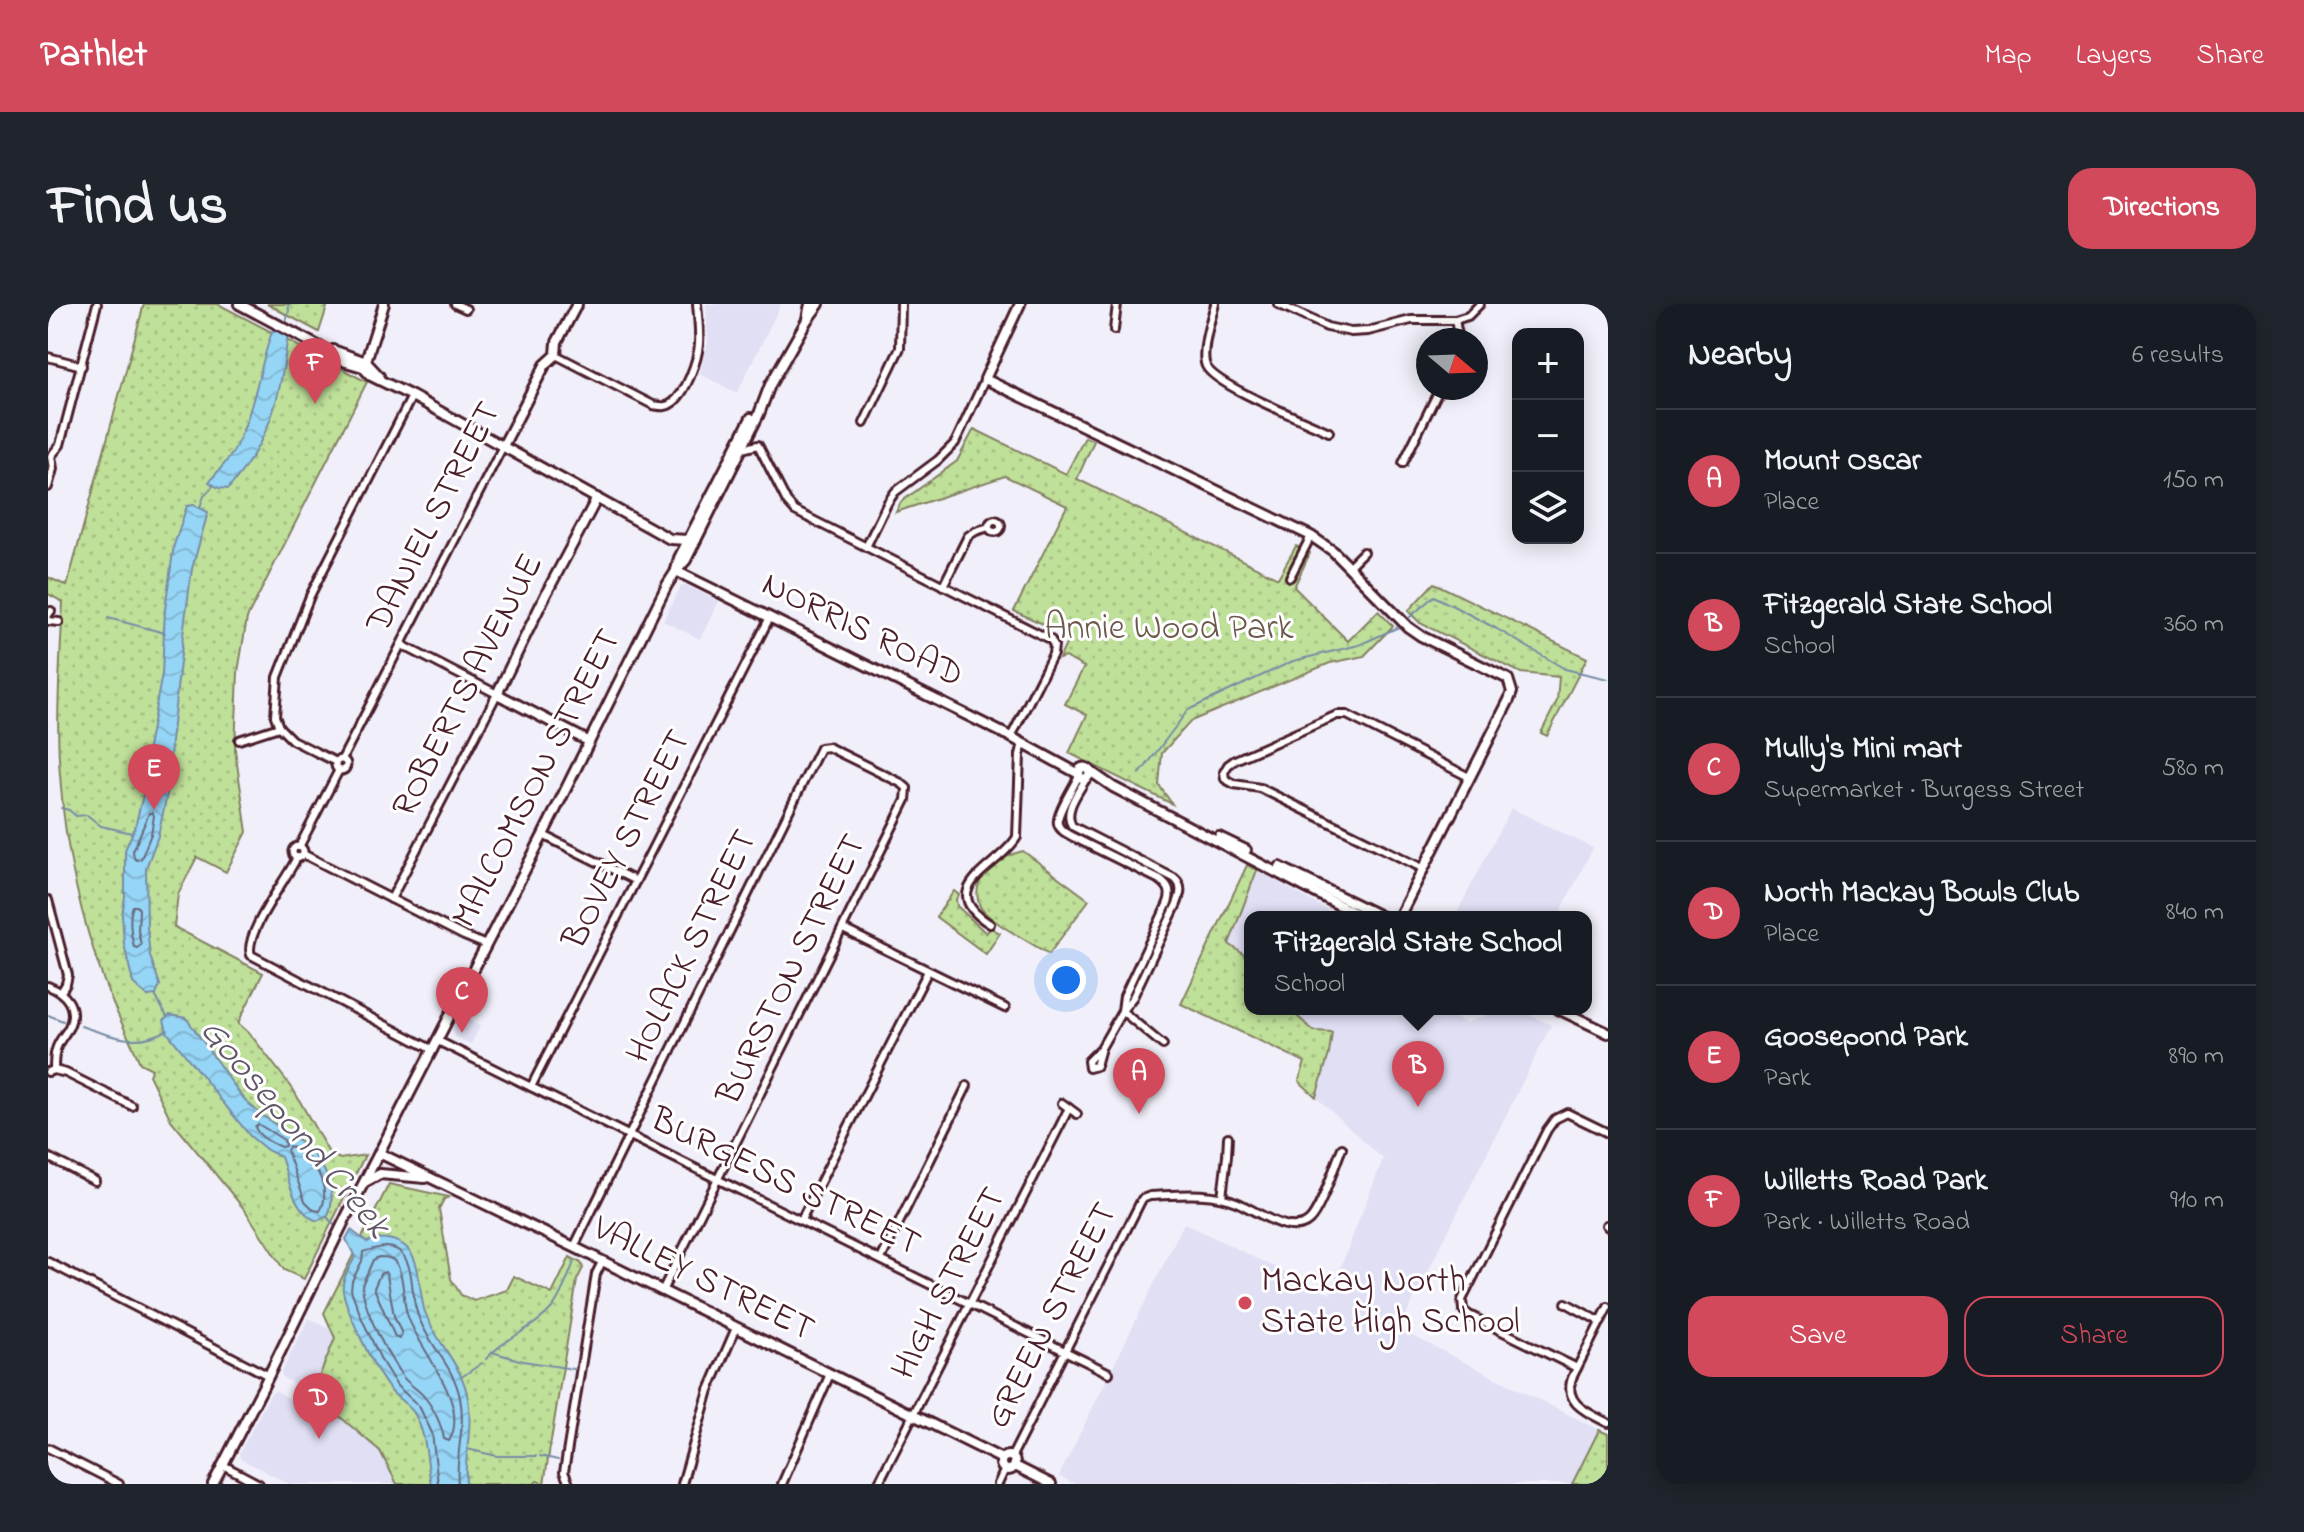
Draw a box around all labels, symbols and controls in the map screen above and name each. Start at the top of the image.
text: Pathlet [40,28,147,84]
text: Map [1984,36,2032,77]
text: Layers [2076,36,2152,77]
text: Share [2196,36,2264,77]
text: Find us [48,168,228,249]
button: Directions [2068,168,2256,249]
north arrow [1416,328,1488,400]
map controls [1512,328,1584,544]
button: + [1512,328,1584,400]
text: Nearby [1688,331,1792,381]
text: 6 results [2132,337,2224,375]
pin: F [289,338,341,404]
street label: DANIEL STREET [353,393,516,644]
button: − [1512,400,1584,472]
text: Mount Oscar [1764,440,1921,484]
text: A [1706,462,1722,500]
text: 150 m [2163,462,2224,500]
button: layers [1512,472,1584,544]
text: Place [1764,484,1819,522]
street label: ROBERTS AVENUE [380,545,558,827]
street label: NORRIS ROAD [752,559,972,703]
text: Fitzgerald State School [1764,584,2052,628]
park label: Annie Wood Park [1045,603,1294,656]
text: B [1705,606,1723,644]
text: 360 m [2164,606,2224,644]
street label: MALCOMSON STREET [440,620,636,938]
text: School [1764,628,1835,666]
street label: BOVEY STREET [549,721,706,960]
text: Mully's Mini mart [1764,728,1962,772]
pin: E [128,744,180,810]
text: C [1707,750,1721,788]
text: 580 m [2161,750,2224,788]
text: Supermarket · Burgess Street [1764,772,2084,810]
street label: HOLACK STREET [613,821,773,1073]
street label: BURSTON STREET [704,826,882,1115]
text: North Mackay Bowls Club [1764,872,2079,916]
text: D [1704,894,1724,932]
text: 840 m [2166,894,2224,932]
popup [1244,911,1592,1015]
text: Place [1764,916,1819,954]
text: Fitzgerald State School [1274,922,1562,966]
your location [1046,960,1086,1000]
text: School [1274,966,1345,1004]
pin: C [436,967,488,1033]
water label: Goosepond Creek [185,1006,404,1253]
text: Goosepond Park [1764,1016,1968,1060]
text: E [1706,1038,1722,1076]
text: 890 m [2169,1038,2224,1076]
pin: B [1392,1041,1444,1107]
pin: A [1113,1048,1165,1114]
text: Park [1764,1060,1811,1098]
street label: BURGESS STREET [640,1094,929,1271]
text: Willetts Road Park [1764,1160,1988,1204]
street label: HIGH STREET [879,1179,1021,1389]
text: F [1706,1182,1722,1220]
text: 910 m [2170,1182,2224,1220]
street label: GREEN STREET [973,1194,1133,1438]
street label: VALLEY STREET [582,1203,823,1357]
text: Park · Willetts Road [1764,1204,1970,1242]
place label: Mackay North State High School [1261,1256,1520,1350]
marker: Mackay North State High School [1236,1294,1254,1312]
button: Save [1688,1296,1948,1377]
button: Share [1964,1296,2224,1377]
pin: D [293,1373,345,1439]

